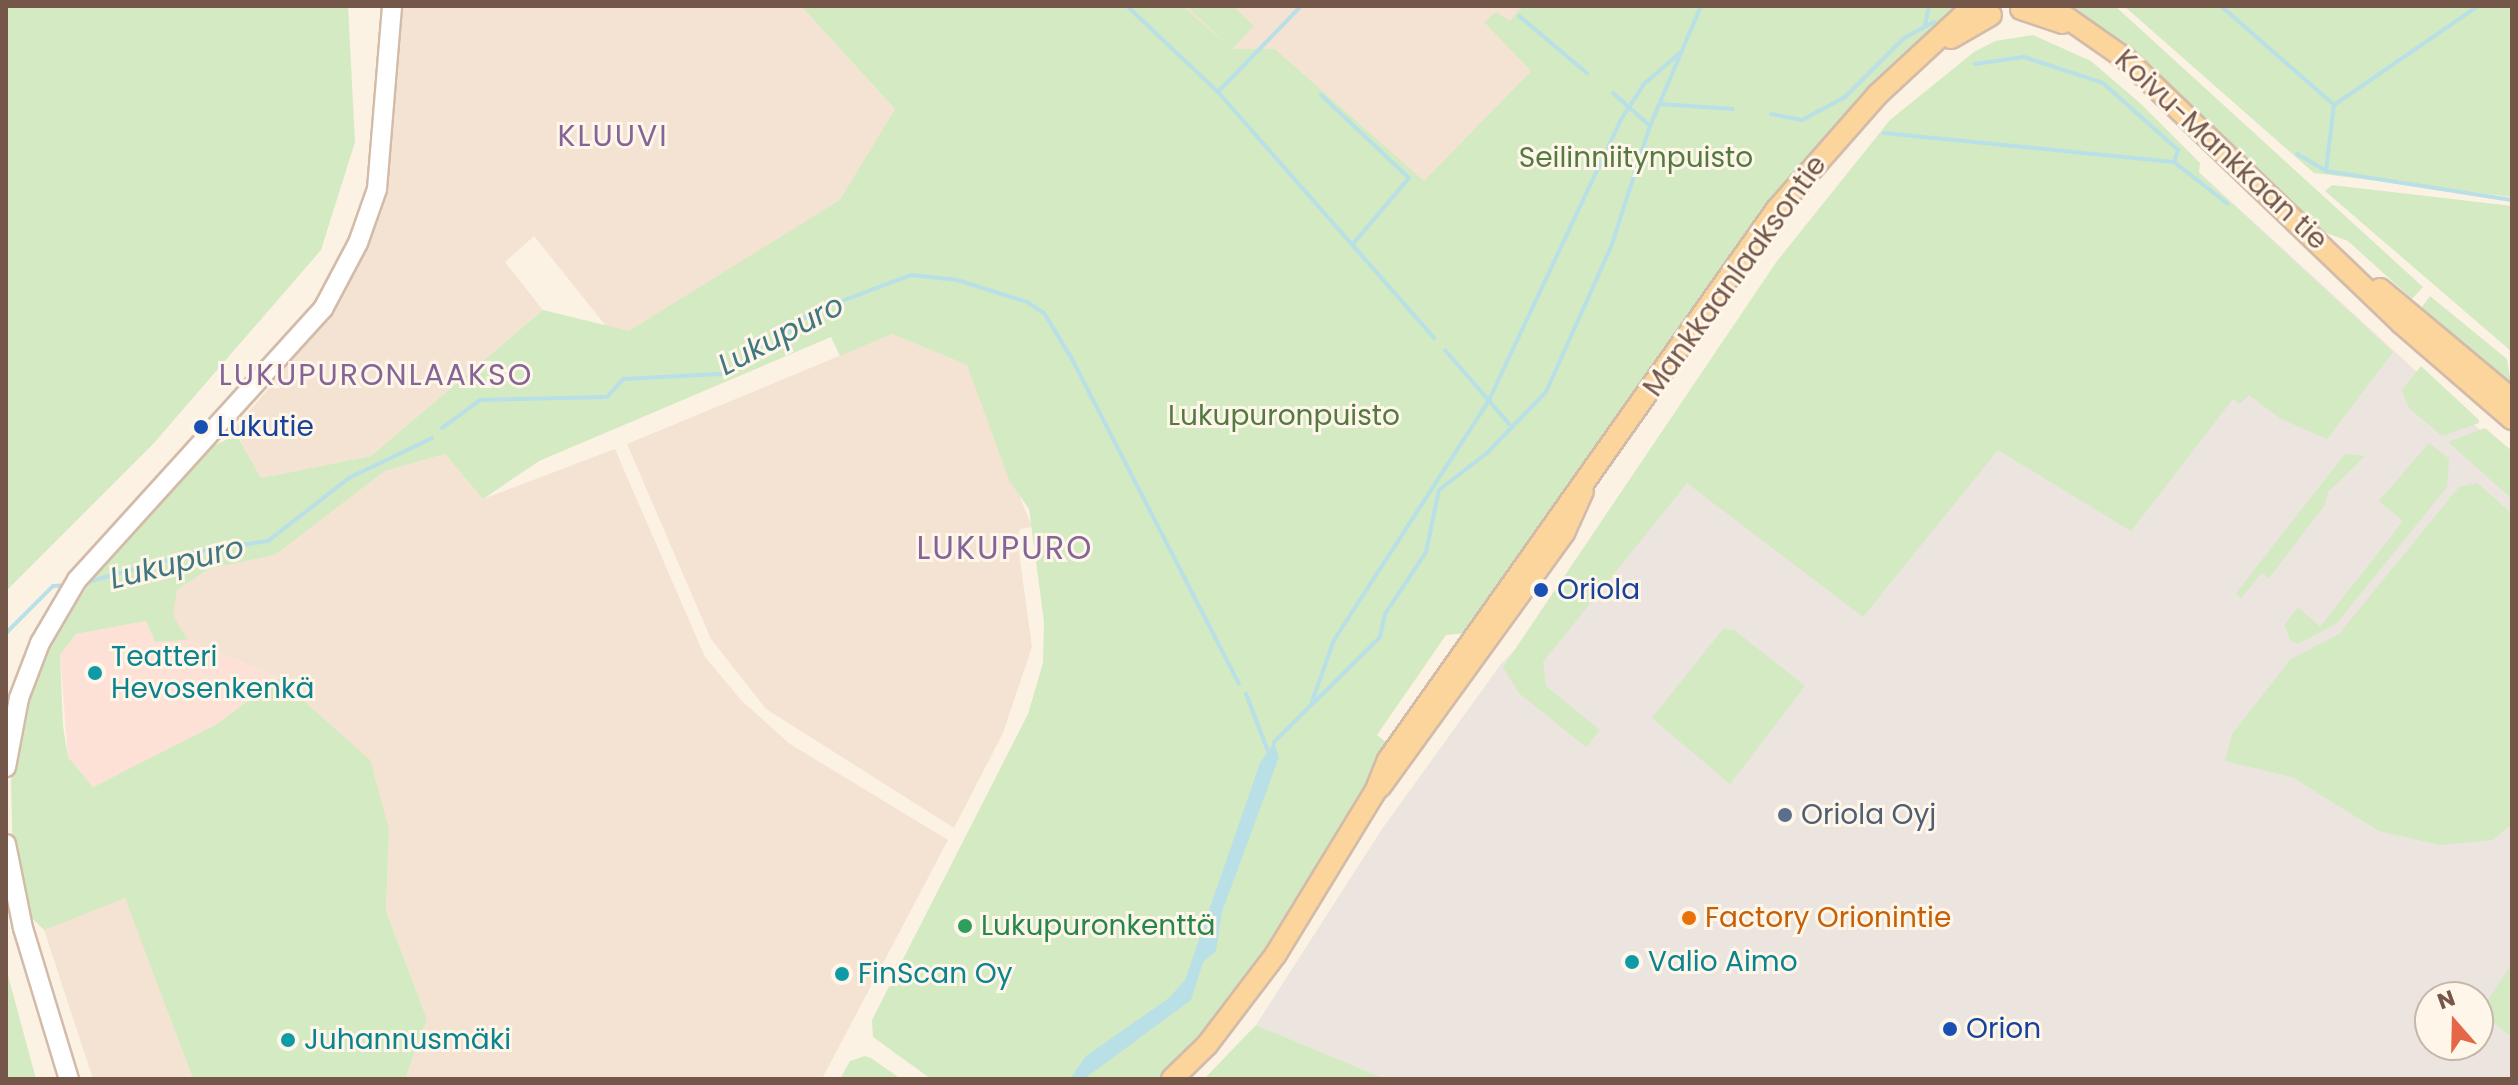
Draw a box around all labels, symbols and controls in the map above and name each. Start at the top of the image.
street label: Koivu-Mankkaan tie [2108,43,2334,257]
district label: KLUUVI [557,118,669,154]
park label: Seilinniitynpuisto [1519,141,1753,175]
street label: Mankkaanlaaksontie [1636,149,1834,403]
water label: Lukupuro [712,287,850,383]
district label: LUKUPURONLAAKSO [219,357,533,393]
park label: Lukupuronpuisto [1168,399,1400,433]
place label: Lukutie [217,410,314,444]
marker: Lukutie [192,418,210,436]
water label: Lukupuro [106,529,248,597]
district label: LUKUPURO [917,529,1093,567]
place label: Oriola [1557,573,1640,607]
marker: Oriola [1532,581,1550,599]
place label: Teatteri Hevosenkenkä [111,640,314,706]
marker: Teatteri Hevosenkenkä [86,664,104,682]
place label: Oriola Oyj [1801,798,1936,832]
marker: Oriola Oyj [1776,806,1794,824]
place label: Factory Orionintie [1705,901,1951,935]
place label: Lukupuronkenttä [981,909,1215,943]
marker: Factory Orionintie [1680,909,1698,927]
marker: Lukupuronkenttä [956,917,974,935]
place label: Valio Aimo [1648,945,1798,979]
marker: Valio Aimo [1623,953,1641,971]
place label: FinScan Oy [858,957,1012,991]
marker: FinScan Oy [833,965,851,983]
north arrow [2414,981,2494,1061]
text: N [2433,982,2459,1017]
place label: Orion [1966,1012,2041,1046]
marker: Orion [1941,1020,1959,1038]
place label: Juhannusmäki [304,1023,511,1057]
marker: Juhannusmäki [279,1031,297,1049]

